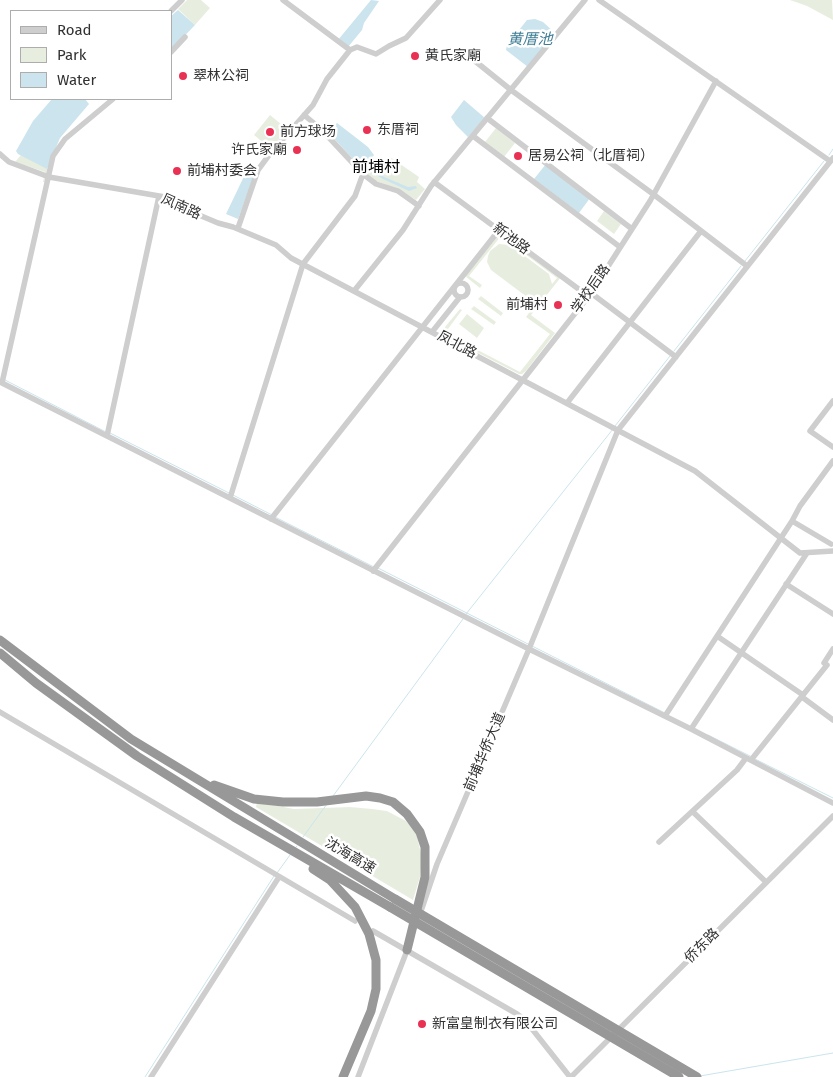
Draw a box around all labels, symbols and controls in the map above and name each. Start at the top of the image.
legend [10,10,172,100]
text: Road [57,21,92,39]
water label: 黄厝池 [508,31,552,49]
text: Park [57,46,87,64]
place label: 黄氏家廟 [425,48,481,64]
marker: 黄氏家廟 [409,50,421,62]
place label: 翠林公祠 [193,68,249,84]
marker: 翠林公祠 [177,70,189,82]
text: Water [57,71,96,89]
place label: 东厝祠 [377,122,419,138]
place label: 前方球场 [280,124,336,140]
marker: 东厝祠 [361,124,373,136]
marker: 前方球场 [264,126,276,138]
place label: 许氏家廟 [231,142,287,158]
marker: 许氏家廟 [291,144,303,156]
place label: 居易公祠（北厝祠） [528,148,654,164]
marker: 居易公祠（北厝祠） [512,150,524,162]
district label: 前埔村 [352,158,400,178]
place label: 前埔村委会 [187,163,257,179]
marker: 前埔村委会 [171,165,183,177]
street label: 凤南路 [158,191,204,223]
street label: 新池路 [489,220,533,258]
street label: 学校后路 [568,261,614,317]
place label: 前埔村 [506,297,548,313]
marker: 前埔村 [552,299,564,311]
street label: 凤北路 [435,328,479,362]
street label: 前埔华侨大道 [461,710,509,794]
street label: 沈海高速 [322,834,378,878]
street label: 侨东路 [681,925,723,967]
place label: 新富皇制衣有限公司 [432,1016,558,1032]
marker: 新富皇制衣有限公司 [416,1018,428,1030]

